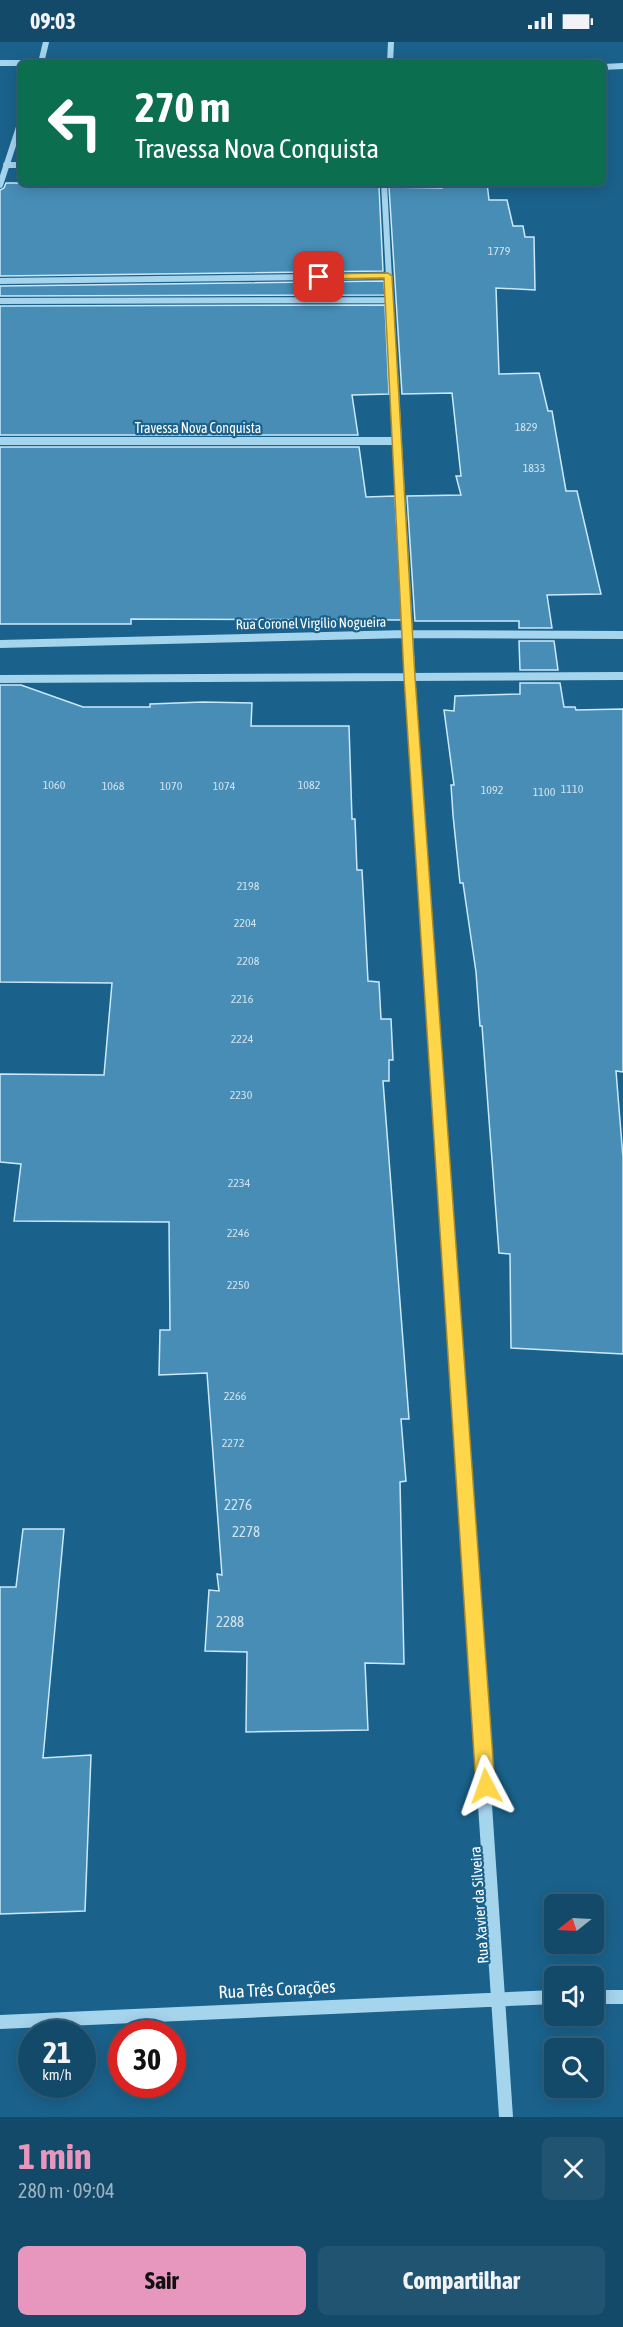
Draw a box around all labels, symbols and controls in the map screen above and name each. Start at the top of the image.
text: 09:03 [30,8,76,34]
text: 270 m [135,83,230,131]
icon: left [36,84,114,162]
text: Travessa Nova Conquista [135,133,379,164]
house number: 1779 [488,244,511,258]
pin [293,251,344,302]
icon: arrive [302,260,335,293]
street label: Travessa Nova Conquista [135,420,261,436]
house number: 1829 [515,420,538,434]
house number: 1833 [523,461,545,475]
street label: Rua Coronel Virgílio Nogueira [236,614,386,632]
house number: 1060 [43,778,66,792]
house number: 1082 [298,778,320,792]
house number: 1068 [102,779,125,793]
house number: 1070 [160,779,183,793]
house number: 1074 [213,779,236,793]
house number: 1110 [561,782,584,796]
house number: 1092 [481,783,503,797]
house number: 1100 [533,785,556,799]
house number: 2198 [237,879,260,893]
house number: 2204 [234,916,257,930]
house number: 2208 [237,954,260,968]
house number: 2216 [231,992,254,1006]
house number: 2224 [231,1032,254,1046]
house number: 2230 [230,1088,253,1102]
house number: 2234 [228,1176,251,1190]
house number: 2246 [227,1226,250,1240]
house number: 2250 [227,1278,250,1292]
house number: 2266 [224,1389,247,1403]
house number: 2272 [222,1436,244,1450]
house number: 2276 [224,1496,252,1513]
house number: 2278 [232,1523,260,1540]
house number: 2288 [216,1613,244,1630]
position arrow [454,1754,518,1818]
street label: Rua Xavier da Silveira [466,1846,492,1964]
north arrow [544,1894,604,1954]
map controls [544,1894,604,2098]
button: sound [544,1966,604,2026]
street label: Rua Três Corações [218,1975,336,2003]
speed limit sign: 30 [108,2020,186,2098]
text: 21 [43,2035,71,2069]
button: search [544,2038,604,2098]
text: km/h [42,2066,72,2083]
text: 1 min [18,2135,92,2177]
button: close [542,2137,605,2200]
text: 280 m · 09:04 [18,2179,115,2202]
button: Sair [18,2246,306,2315]
button: Compartilhar [318,2246,605,2315]

